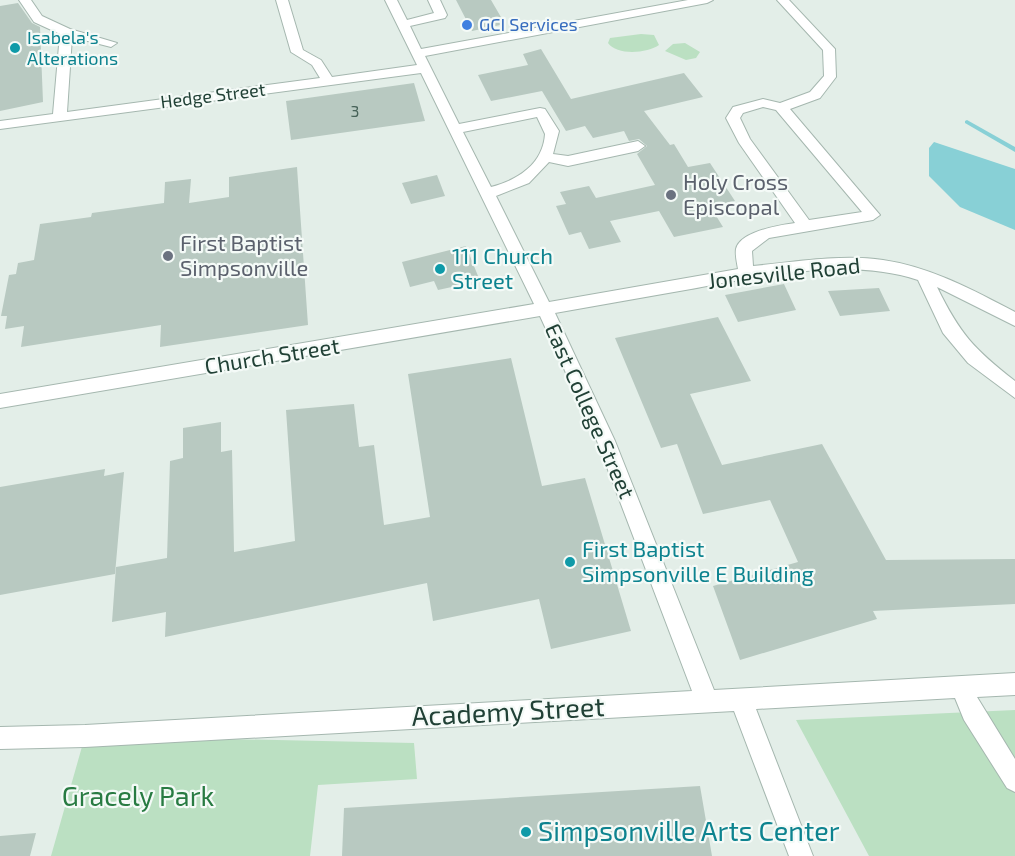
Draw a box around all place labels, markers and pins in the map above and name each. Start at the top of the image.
place label: GCI Services [479,13,578,35]
marker: GCI Services [460,18,474,32]
place label: Isabela's Alterations [27,26,118,69]
marker: Isabela's Alterations [8,41,22,55]
place label: Holy Cross Episcopal [683,168,788,219]
marker: Holy Cross Episcopal [664,188,678,202]
place label: First Baptist Simpsonville [180,229,308,280]
place label: 111 Church Street [452,242,553,293]
marker: First Baptist Simpsonville [161,249,175,263]
marker: 111 Church Street [433,262,447,276]
place label: First Baptist Simpsonville E Building [582,535,814,586]
marker: First Baptist Simpsonville E Building [563,555,577,569]
place label: Simpsonville Arts Center [538,814,840,847]
marker: Simpsonville Arts Center [519,825,533,839]

